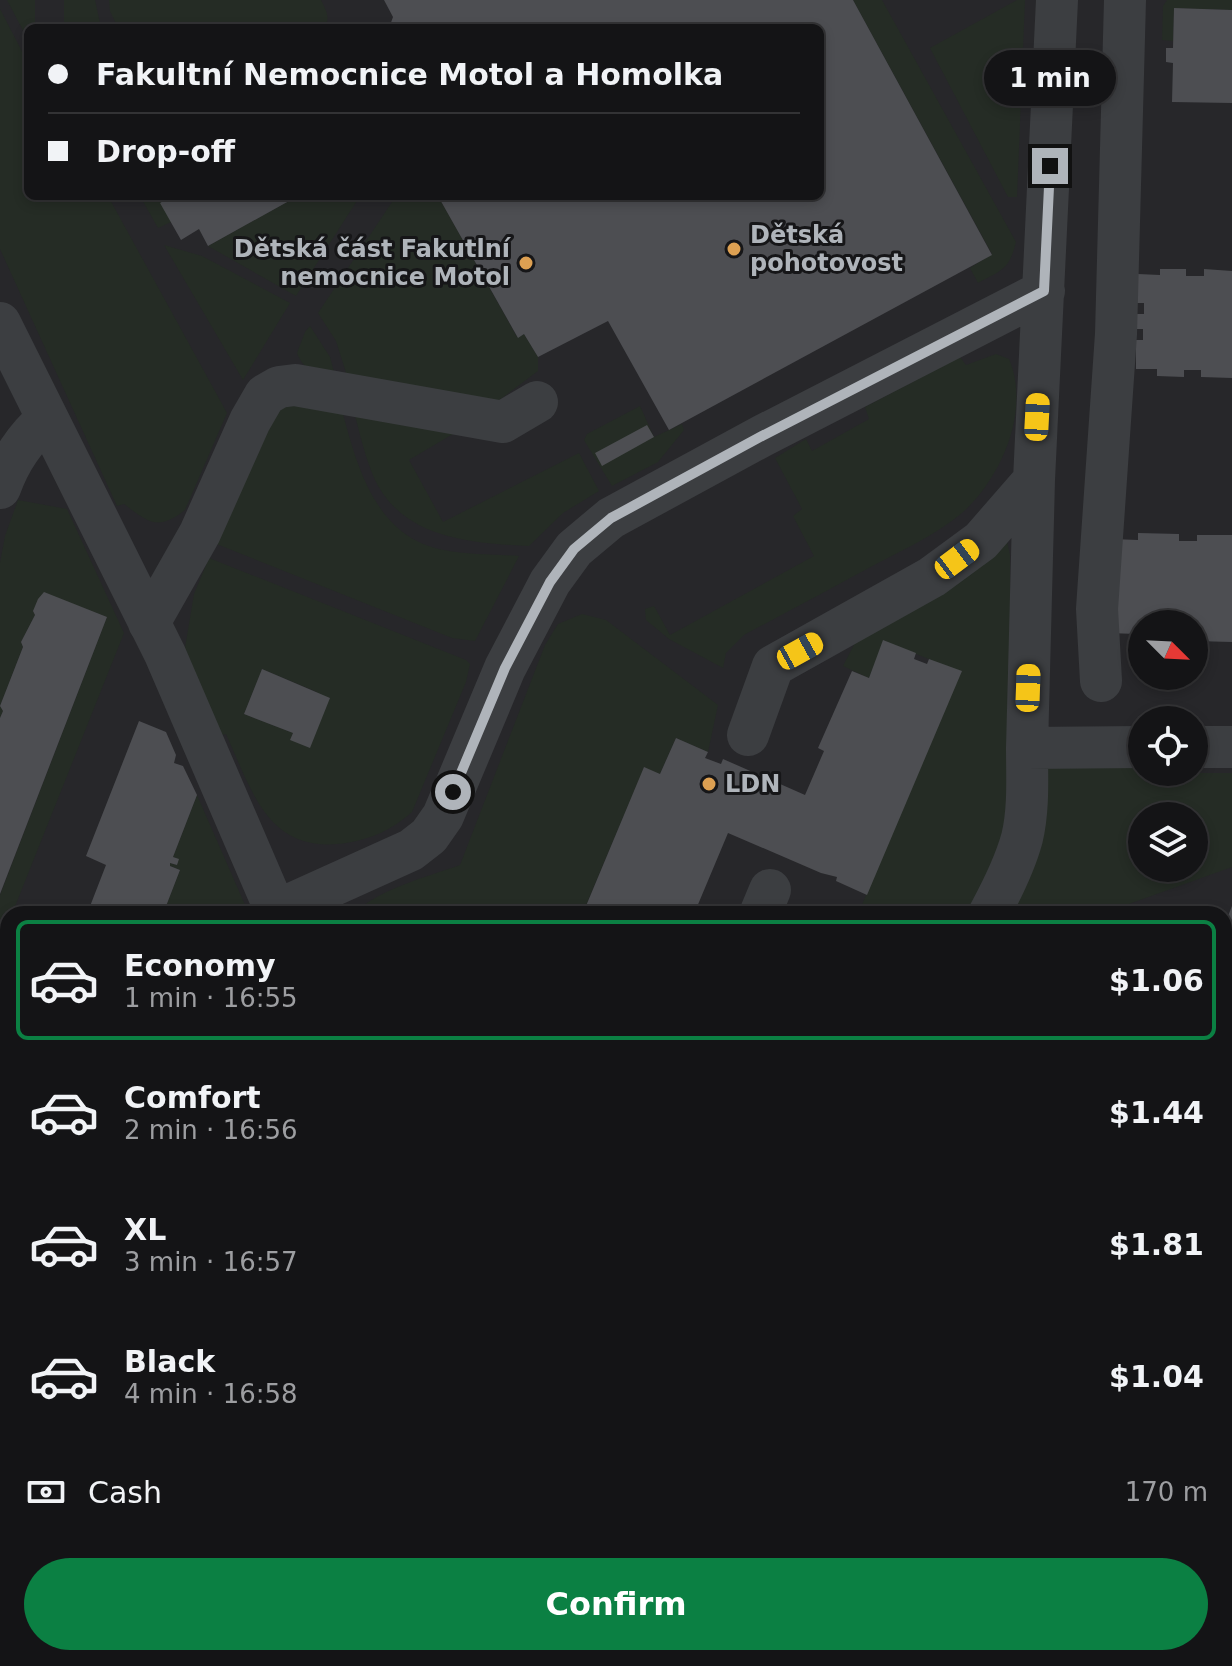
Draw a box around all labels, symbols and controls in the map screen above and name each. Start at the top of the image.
callout: 1 min [984,50,1116,106]
text: Fakultní Nemocnice Motol a Homolka [96,57,723,92]
text: 1 min [1009,63,1091,93]
text: Drop-off [96,134,235,169]
route end [1032,148,1068,184]
place label: Dětská pohotovost [750,221,903,277]
place label: Dětská část Fakutlní nemocnice Motol [234,235,512,291]
marker: Dětská pohotovost [725,240,743,258]
marker: Dětská část Fakutlní nemocnice Motol [517,254,535,272]
car [1024,392,1050,442]
car [931,535,983,583]
north arrow [1128,610,1208,690]
map controls [1128,610,1208,882]
car [773,629,827,673]
car [1015,664,1041,712]
button: locate [1128,706,1208,786]
place label: LDN [725,770,780,798]
route start [435,774,471,810]
marker: LDN [700,775,718,793]
button: layers [1128,802,1208,882]
icon: car [28,944,100,1016]
text: Economy [124,948,276,983]
text: $1.06 [1109,963,1204,998]
text: 1 min · 16:55 [124,983,298,1013]
icon: car [28,1076,100,1148]
text: Comfort [124,1080,261,1115]
text: $1.44 [1109,1095,1204,1130]
text: 2 min · 16:56 [124,1115,298,1145]
icon: car [28,1208,100,1280]
text: XL [124,1212,166,1247]
text: $1.81 [1109,1227,1204,1262]
text: 3 min · 16:57 [124,1247,298,1277]
icon: car [28,1340,100,1412]
text: Black [124,1344,215,1379]
text: $1.04 [1109,1359,1204,1394]
text: 4 min · 16:58 [124,1379,298,1409]
icon: cash [24,1470,68,1514]
text: Cash [88,1475,162,1510]
text: 170 m [1125,1477,1208,1507]
button: Confirm [24,1558,1208,1650]

